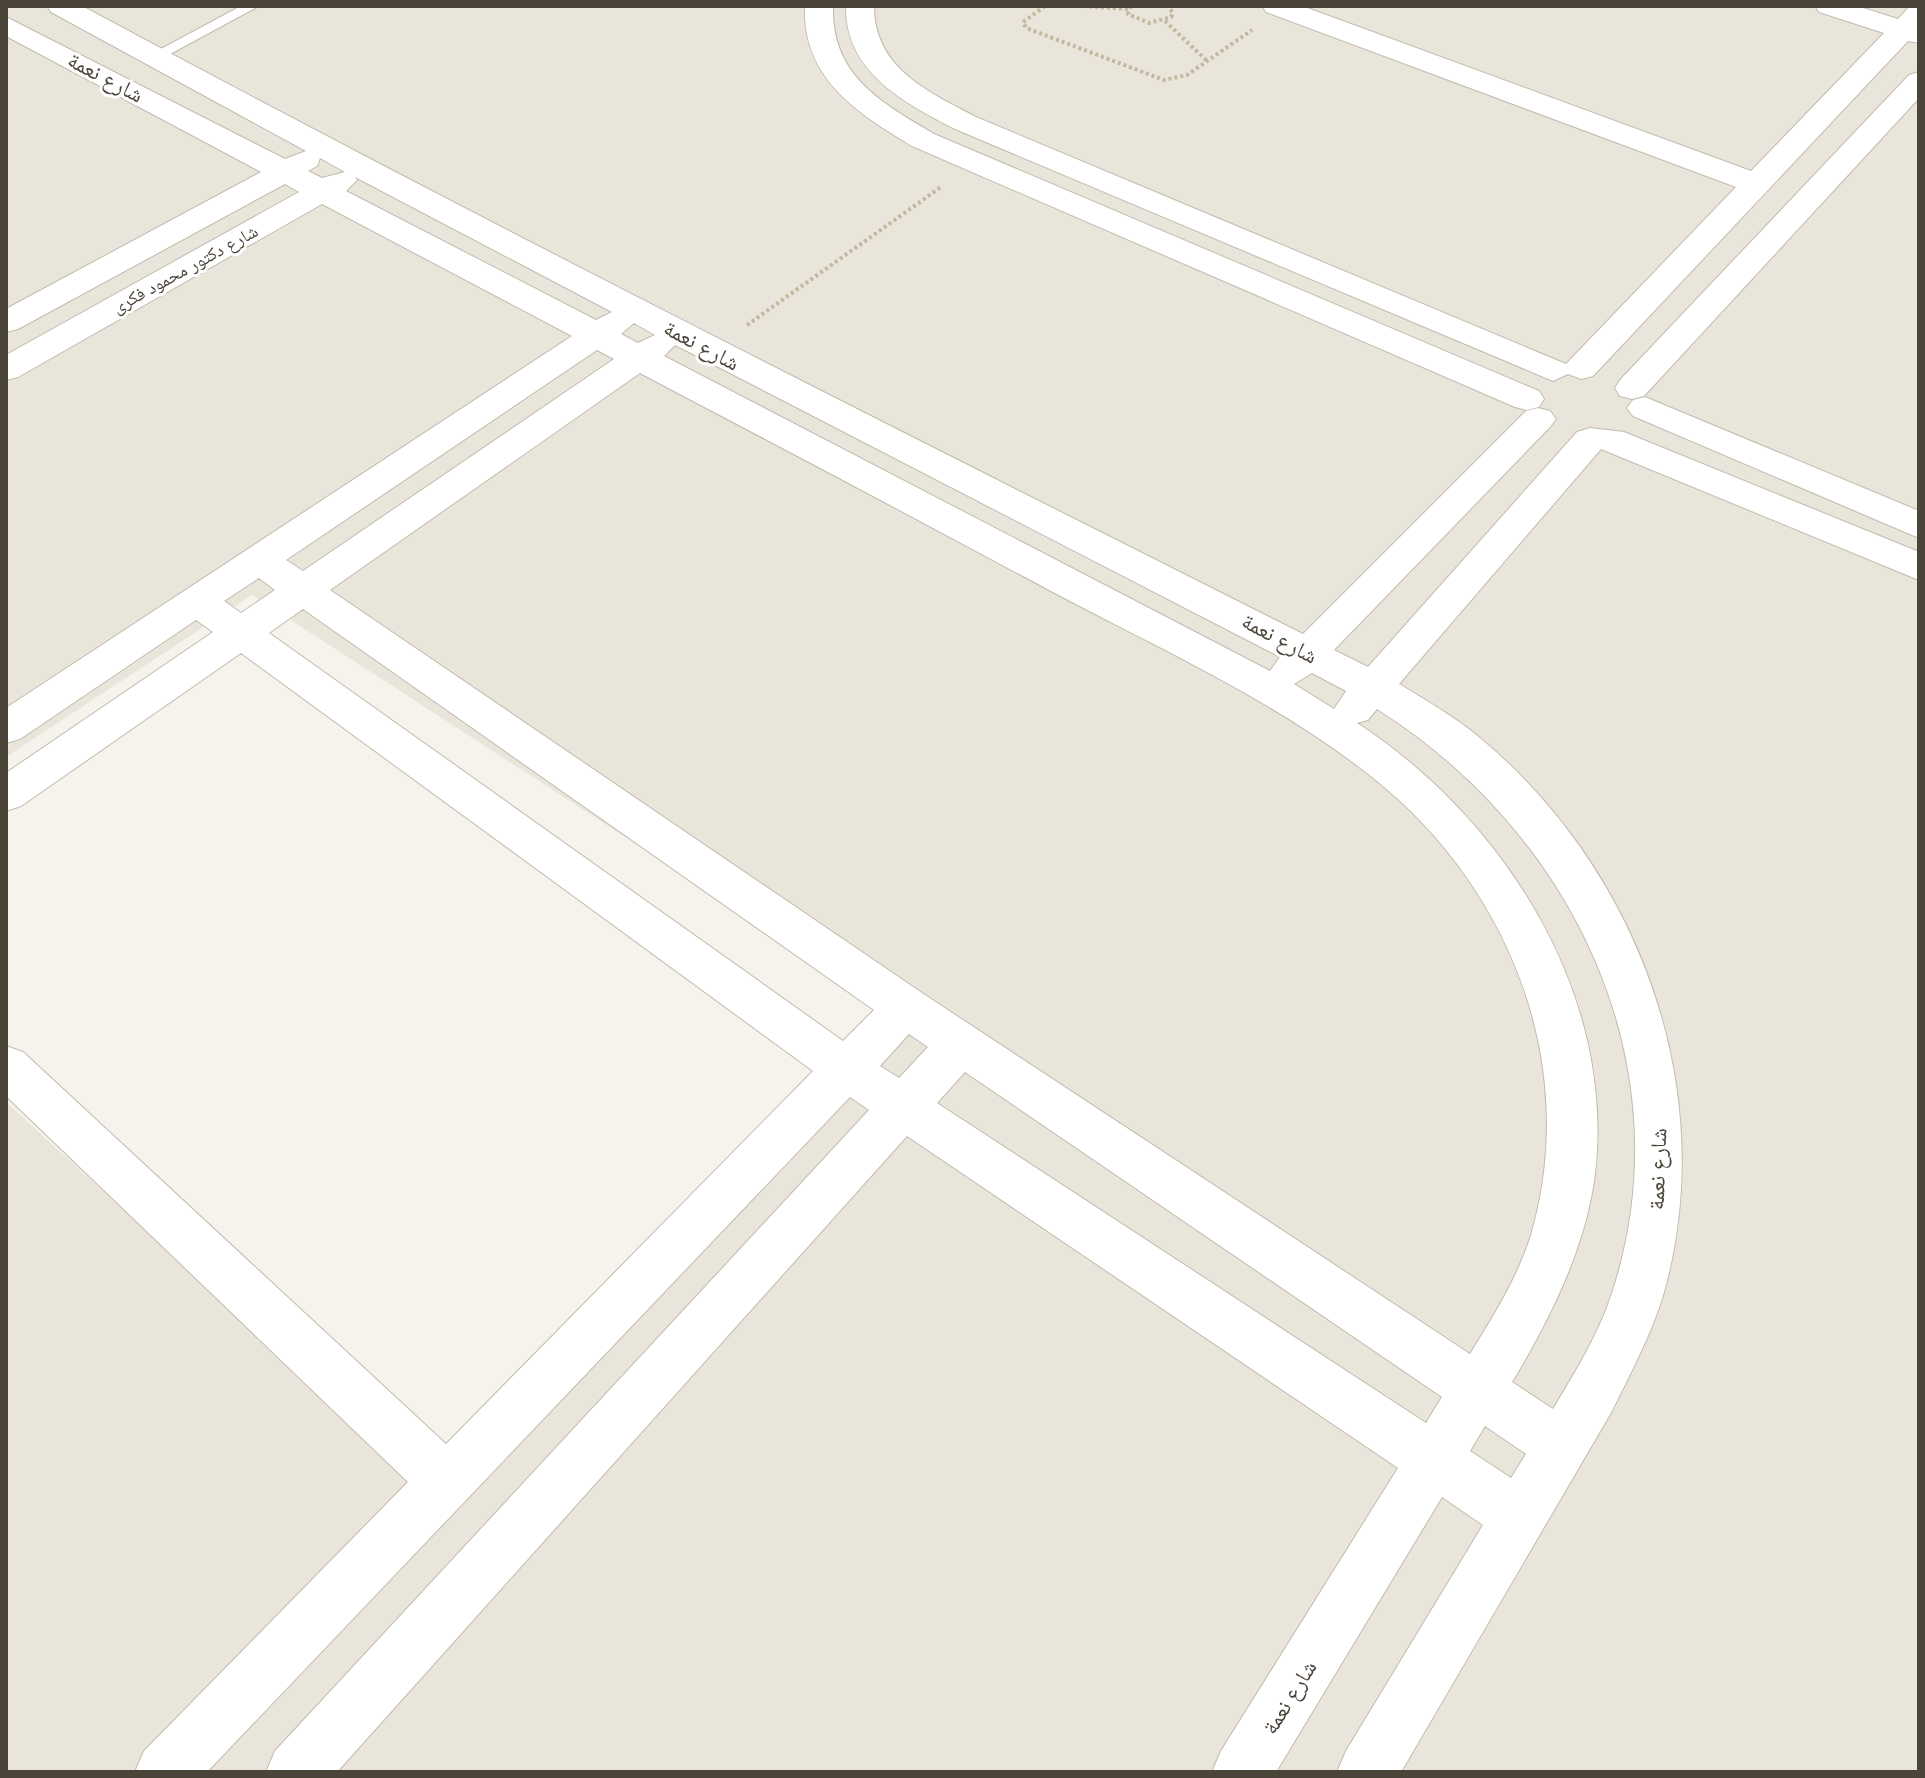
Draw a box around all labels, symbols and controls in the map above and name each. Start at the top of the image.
street label: شارع نعمة [62,45,149,110]
street label: شارع دكتور محمود فكرى [107,218,262,319]
street label: شارع نعمة [658,313,745,378]
street label: شارع نعمة [1236,606,1323,671]
street label: شارع نعمة [1641,1128,1674,1210]
street label: شارع نعمة [1255,1654,1324,1740]

